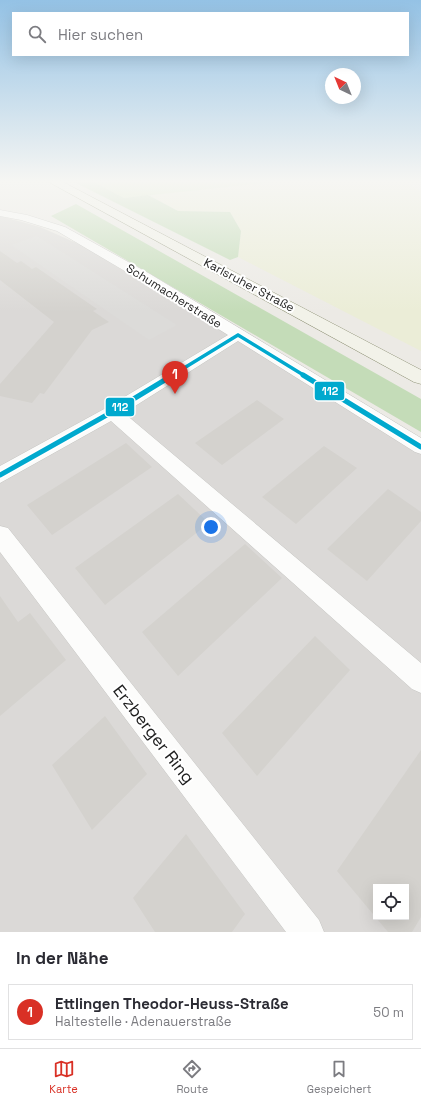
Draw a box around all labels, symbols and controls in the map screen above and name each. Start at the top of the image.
search box [12,12,409,56]
icon: search [26,23,48,45]
text: Hier suchen [58,25,143,44]
north arrow [325,68,361,104]
street label: Karlsruher Straße [201,254,297,316]
street label: Schumacherstraße [123,260,225,332]
pin: 1 [162,361,188,394]
line badge: 112 [314,381,345,401]
text: 112 [322,384,339,398]
line badge: 112 [105,397,135,417]
text: 112 [112,400,129,414]
your location [201,517,221,537]
street label: Erzberger Ring [108,680,200,788]
map controls [373,884,409,920]
button: locate [373,884,409,920]
text: In der Nähe [16,947,108,969]
text: Ettlingen Theodor-Heuss-Straße [55,994,289,1013]
text: 1 [27,1004,33,1021]
text: 50 m [373,1004,404,1021]
text: Haltestelle · Adenauerstraße [55,1013,231,1030]
tab: Karte [49,1058,78,1096]
tab: Route [176,1058,208,1096]
tab: Gespeichert [307,1058,372,1096]

